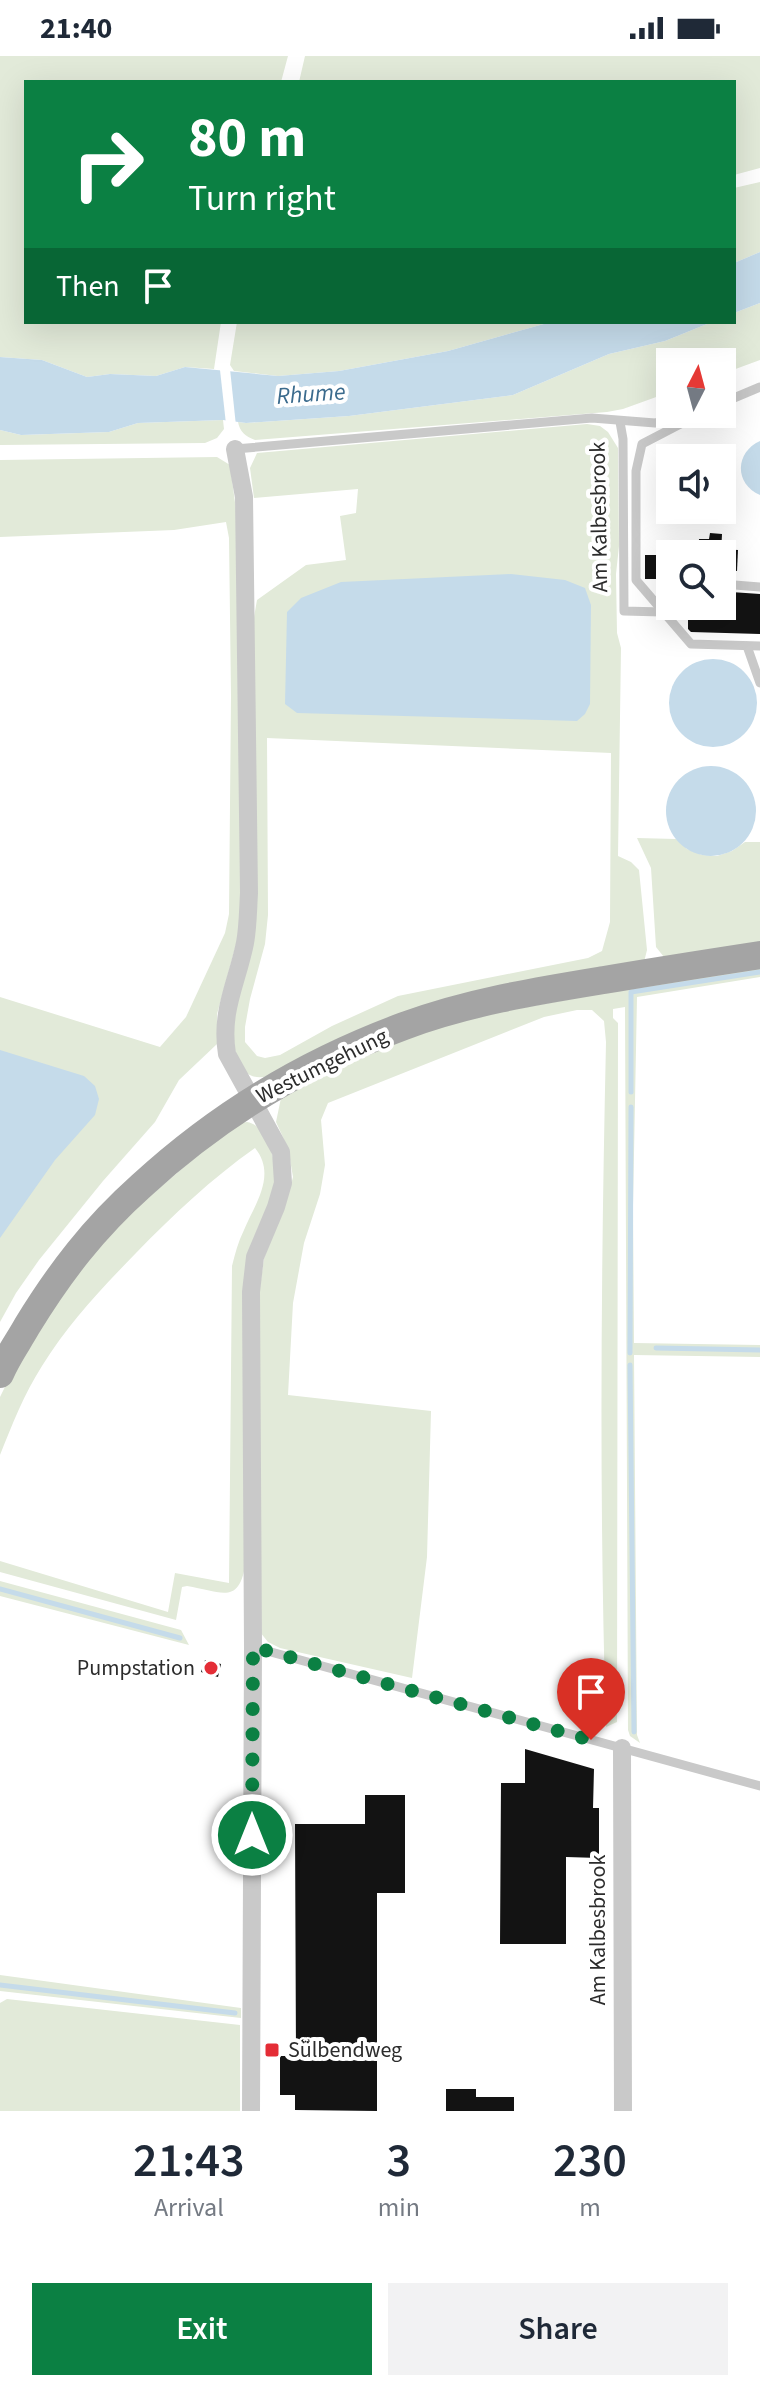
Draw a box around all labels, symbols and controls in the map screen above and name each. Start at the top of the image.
text: 21:40 [40,7,112,50]
text: 80 m [188,99,306,178]
icon: right [56,112,160,216]
text: Turn right [188,173,336,224]
icon: arrive [136,264,180,308]
text: Then [56,265,120,308]
north arrow [656,348,736,428]
map controls [656,348,736,620]
water label: Rhume [275,374,347,414]
street label: Am Kalbesbrook [582,441,616,593]
button: sound [656,444,736,524]
button: search [656,540,736,620]
street label: Westumgehung [251,1020,393,1112]
place label: Pumpstation [77,1652,195,1684]
pin [557,1658,625,1740]
marker: Pumpstation [202,1659,220,1677]
icon: arrive [569,1670,613,1714]
position arrow [210,1793,294,1877]
street label: Am Kalbesbrook [582,1855,614,2005]
place label: Sülbendweg [288,2034,402,2066]
marker: Sülbendweg [263,2041,281,2059]
text: 21:43 [133,2127,245,2195]
text: 3 [387,2127,411,2195]
text: 230 [553,2127,627,2195]
text: Arrival [154,2189,224,2226]
text: min [378,2189,420,2226]
text: m [579,2189,601,2226]
button: Exit [32,2283,372,2375]
button: Share [388,2283,728,2375]

